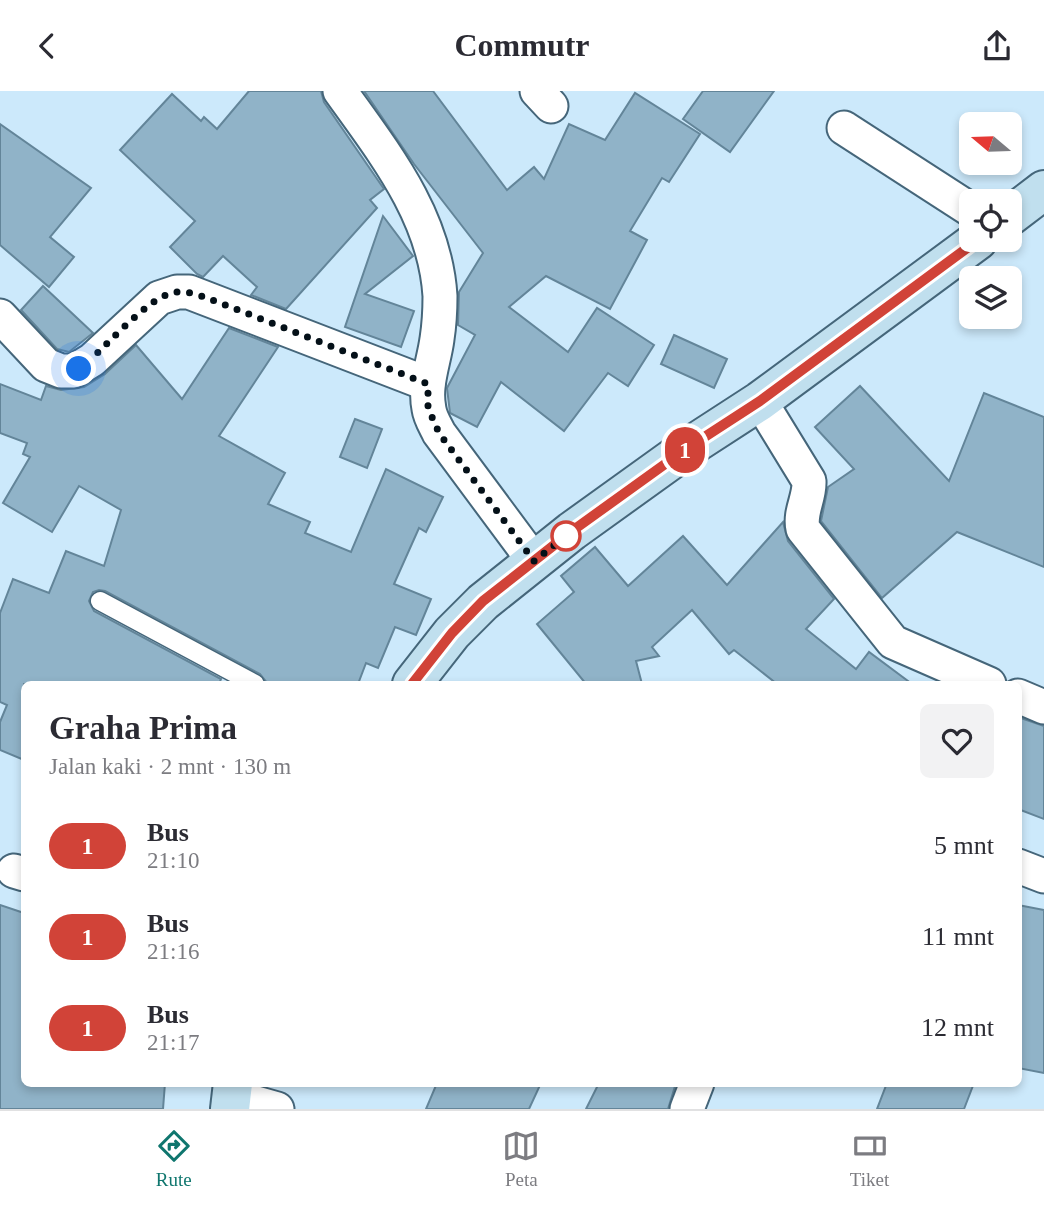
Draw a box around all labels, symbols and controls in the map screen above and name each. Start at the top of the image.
icon: back [28,27,66,65]
text: Commutr [454,27,590,63]
icon: share [978,27,1016,65]
north arrow [959,112,1022,175]
map controls [959,112,1022,329]
button: locate [959,189,1022,252]
button: layers [959,266,1022,329]
your location [61,351,96,386]
line badge: 1 [662,427,708,473]
text: 1 [679,437,691,463]
unlabelled marker [551,521,581,551]
button: heart [920,704,994,778]
text: Graha Prima [49,710,237,746]
text: Jalan kaki · 2 mnt · 130 m [49,754,291,779]
text: Bus [147,818,189,847]
text: 5 mnt [934,831,994,860]
text: 1 [82,833,94,859]
text: 21:10 [147,848,199,873]
text: Bus [147,909,189,938]
text: 11 mnt [922,922,994,951]
text: 1 [82,924,94,950]
text: 21:16 [147,939,199,964]
text: Bus [147,1000,189,1029]
text: 12 mnt [921,1013,994,1042]
text: 1 [82,1015,94,1041]
text: 21:17 [147,1030,199,1055]
tab: Rute [155,1127,193,1191]
tab: Peta [502,1127,540,1191]
tab: Tiket [850,1127,889,1191]

